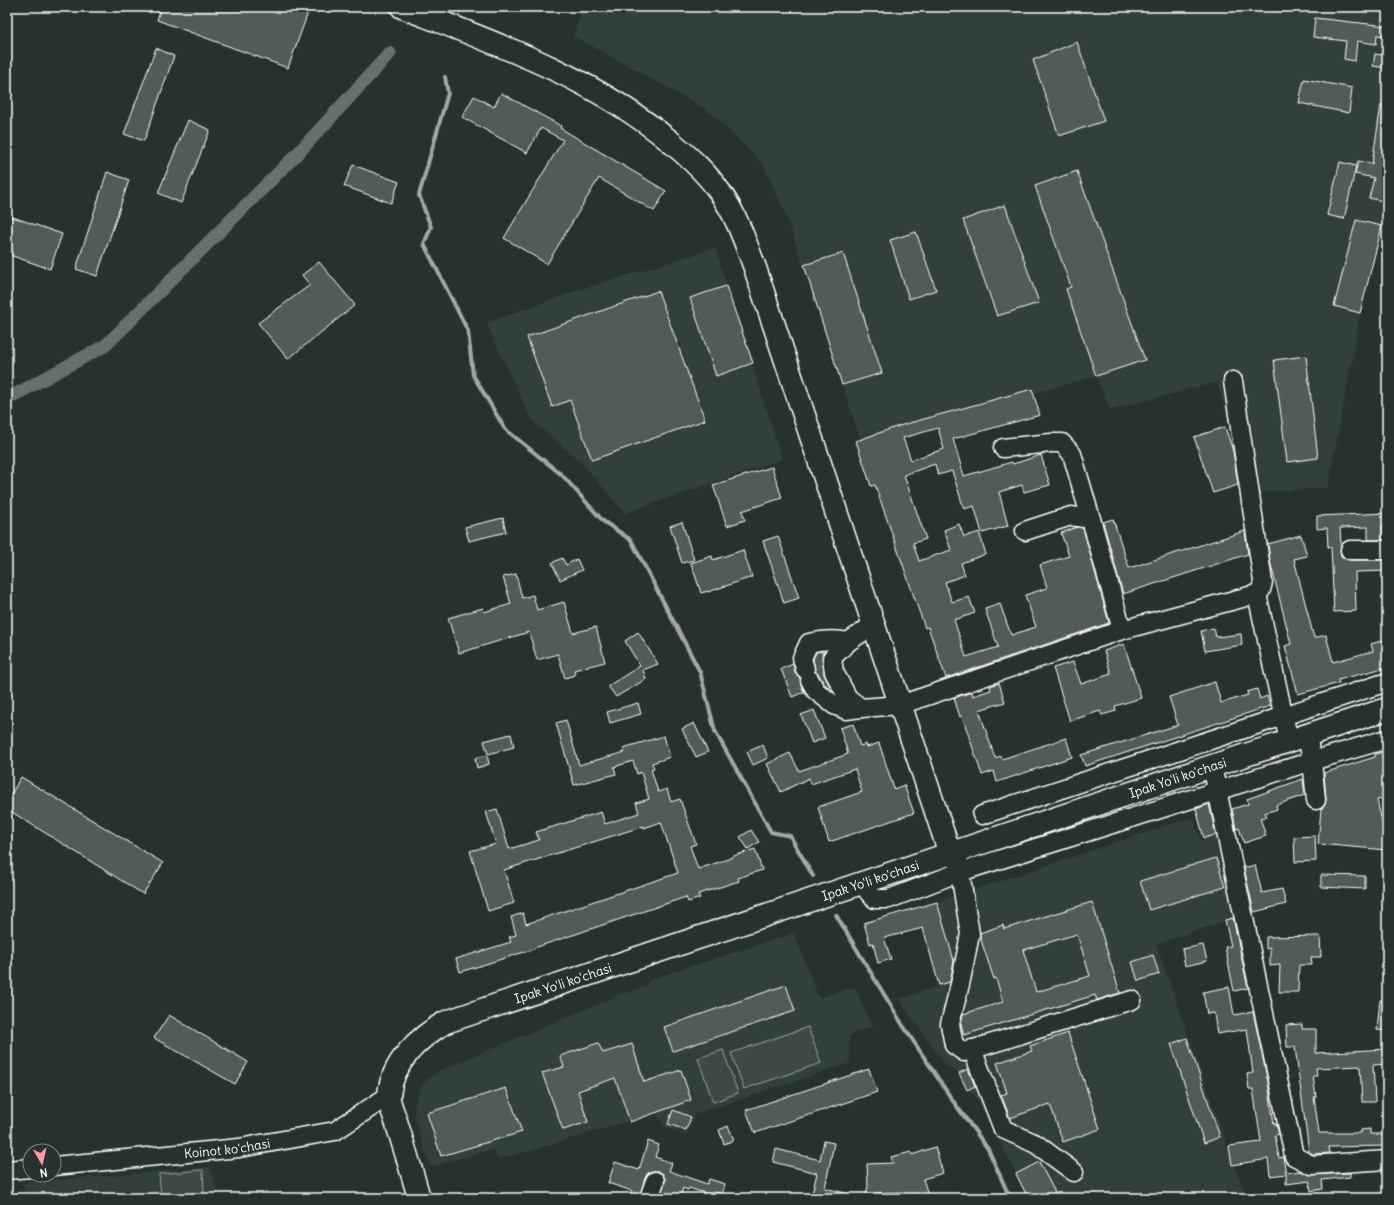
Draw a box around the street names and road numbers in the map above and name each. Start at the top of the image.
street label: Ipak Yo'li ko'chasi [1127,754,1229,802]
street label: Ipak Yo'li ko'chasi [820,857,921,905]
street label: Ipak Yo'li ko'chasi [512,959,614,1008]
street label: Koinot ko'chasi [183,1135,272,1162]

